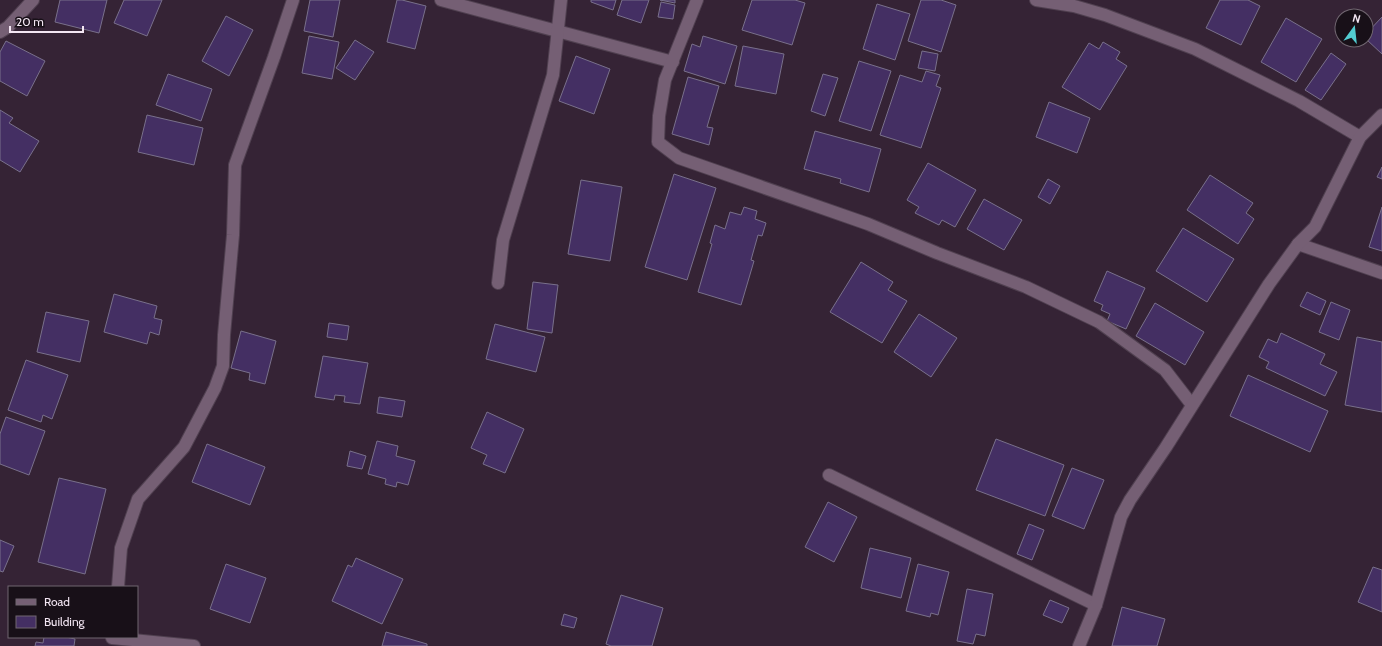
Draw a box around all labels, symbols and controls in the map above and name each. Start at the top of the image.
scale bar [10,8,83,34]
north arrow [1334,8,1374,48]
text: N [1351,11,1362,26]
text: 20 m [16,14,44,29]
legend [8,586,138,638]
text: Road [44,594,70,609]
text: Building [44,614,86,629]

